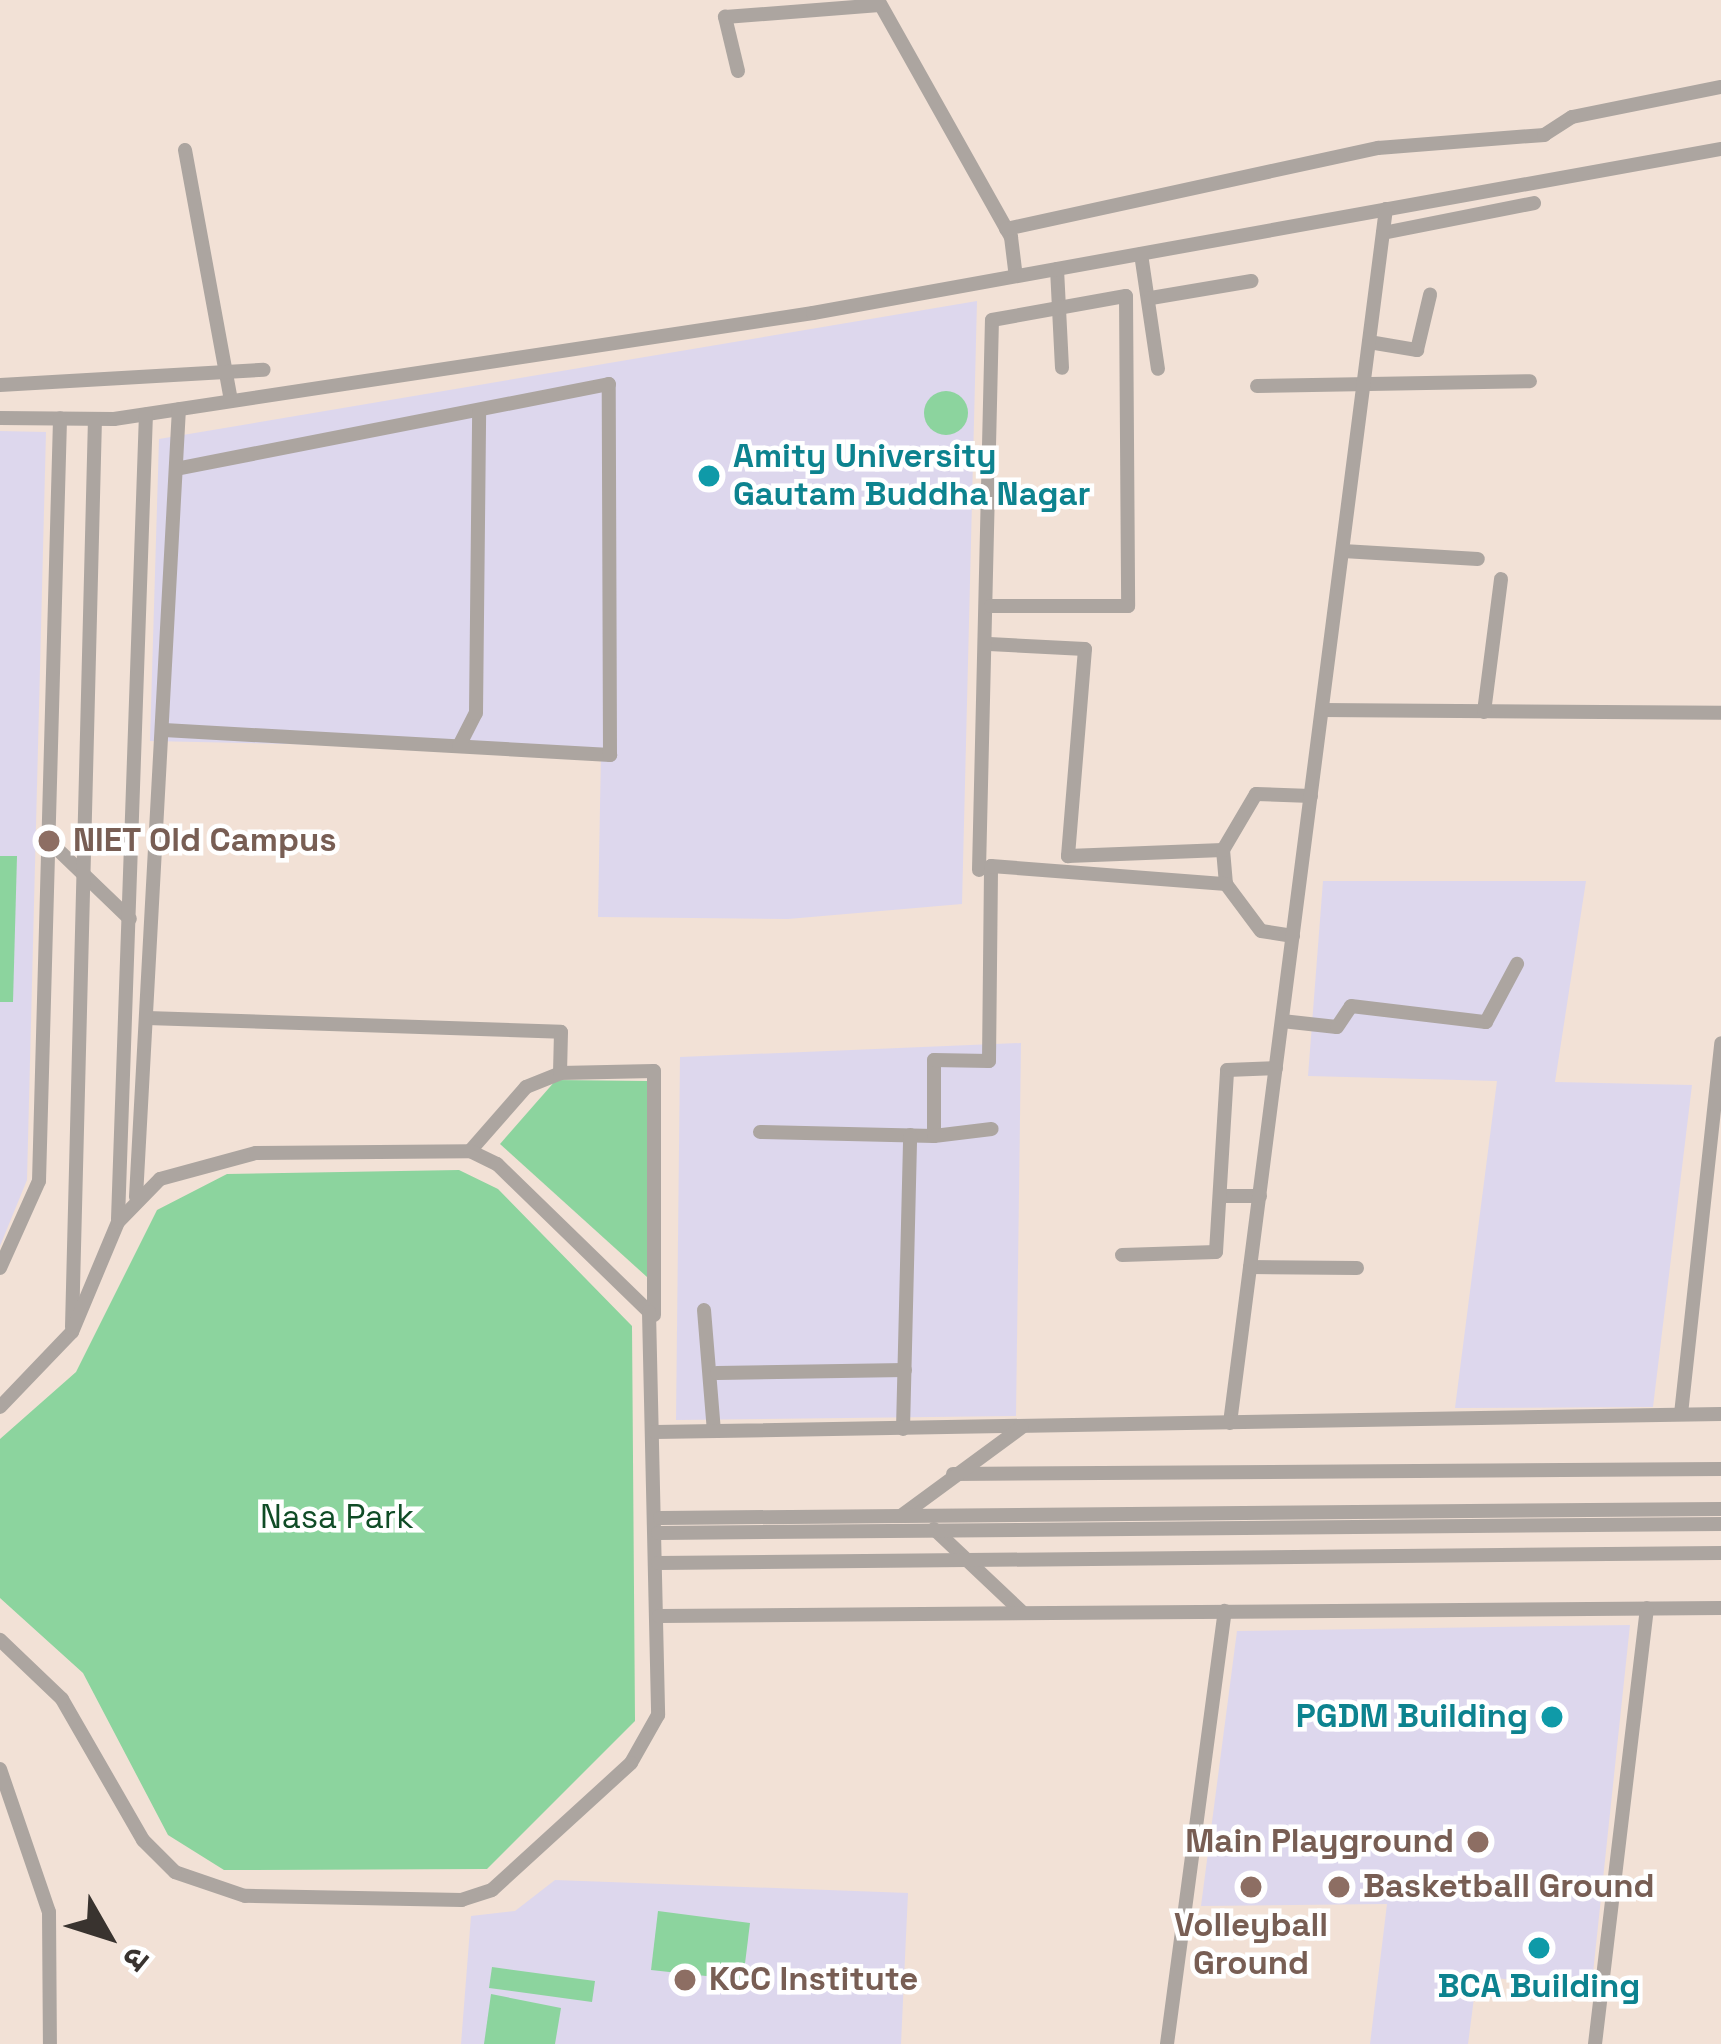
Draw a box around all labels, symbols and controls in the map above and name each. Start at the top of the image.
place label: Amity University Gautam Buddha Nagar [733,437,1091,515]
marker: Amity University Gautam Buddha Nagar [696,463,722,489]
place label: NIET Old Campus [73,821,338,861]
marker: NIET Old Campus [36,828,62,854]
park label: Nasa Park [260,1498,414,1538]
place label: PGDM Building [1296,1697,1528,1737]
marker: PGDM Building [1539,1704,1565,1730]
place label: Main Playground [1185,1822,1454,1862]
marker: Main Playground [1465,1829,1491,1855]
place label: Basketball Ground [1363,1867,1655,1907]
marker: Volleyball Ground [1238,1874,1264,1900]
marker: Basketball Ground [1326,1874,1352,1900]
north arrow [48,1876,168,1996]
place label: Volleyball Ground [1174,1906,1328,1984]
marker: BCA Building [1526,1935,1552,1961]
text: उ [114,1938,158,1979]
place label: KCC Institute [709,1960,918,2000]
marker: KCC Institute [672,1967,698,1993]
place label: BCA Building [1437,1967,1641,2007]

